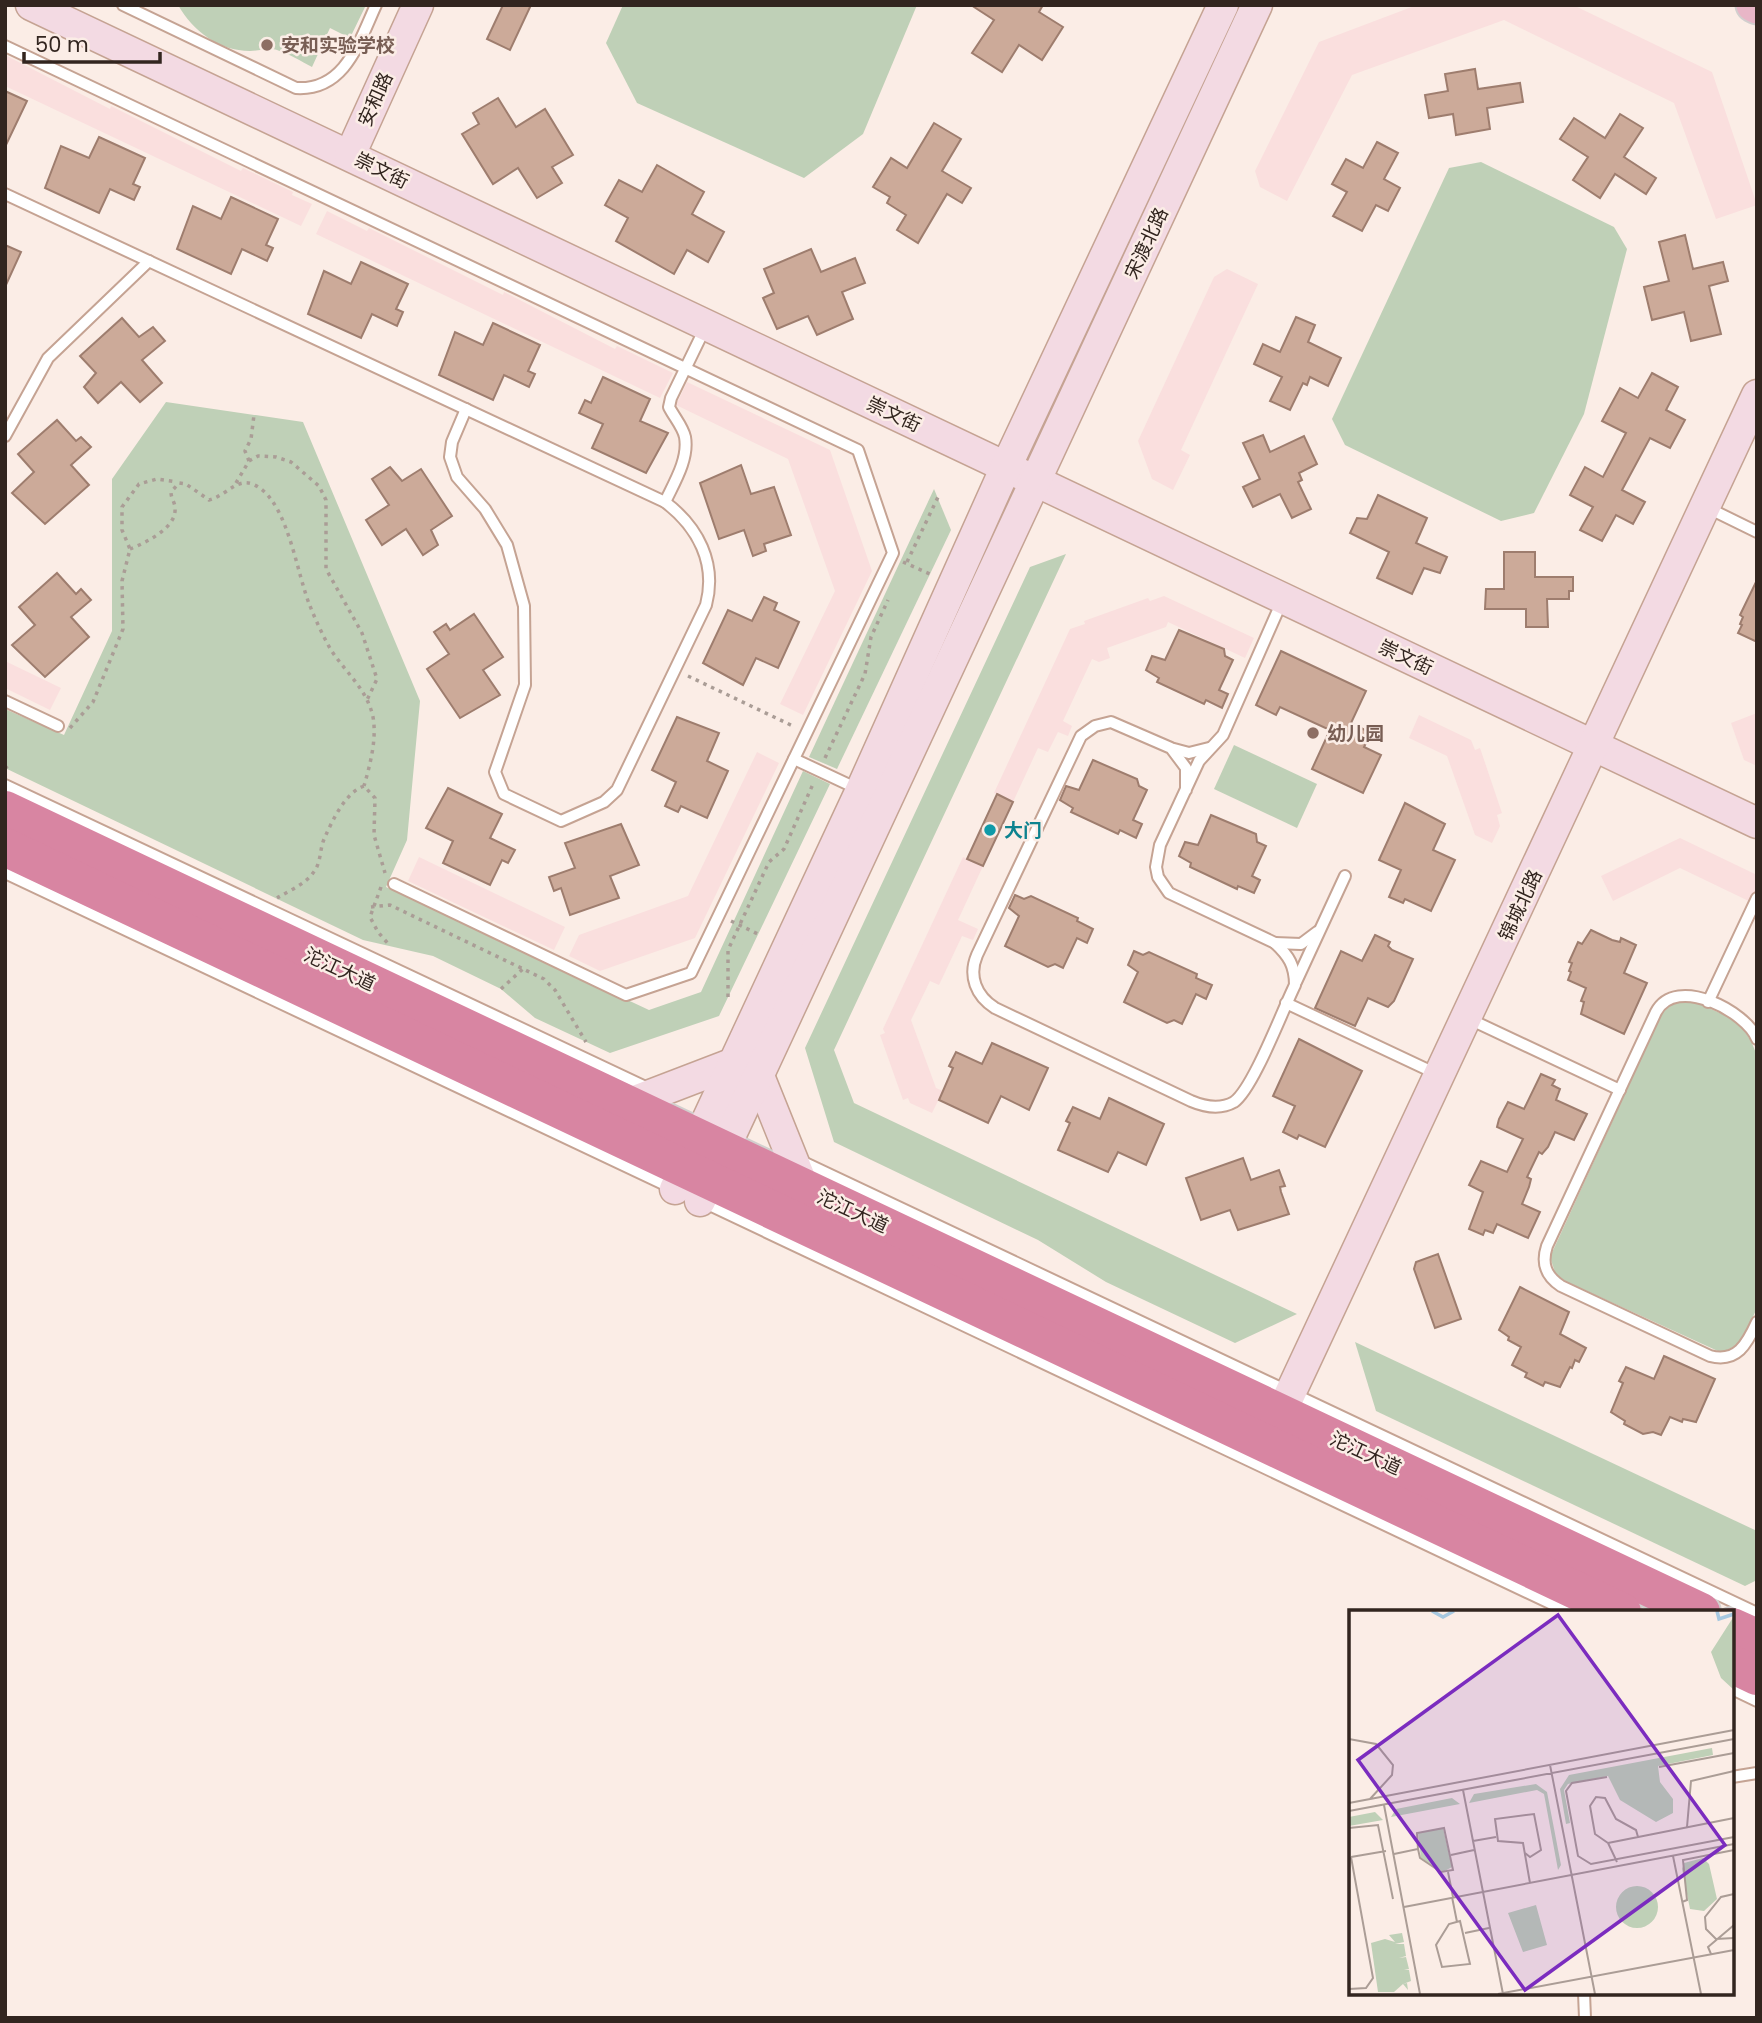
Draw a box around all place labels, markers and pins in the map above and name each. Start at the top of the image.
place label: 安和实验学校 [281,32,395,59]
marker: 安和实验学校 [259,37,275,53]
place label: 幼儿园 [1327,720,1384,747]
marker: 幼儿园 [1305,725,1321,741]
place label: 大门 [1004,817,1042,844]
marker: 大门 [982,822,998,838]

